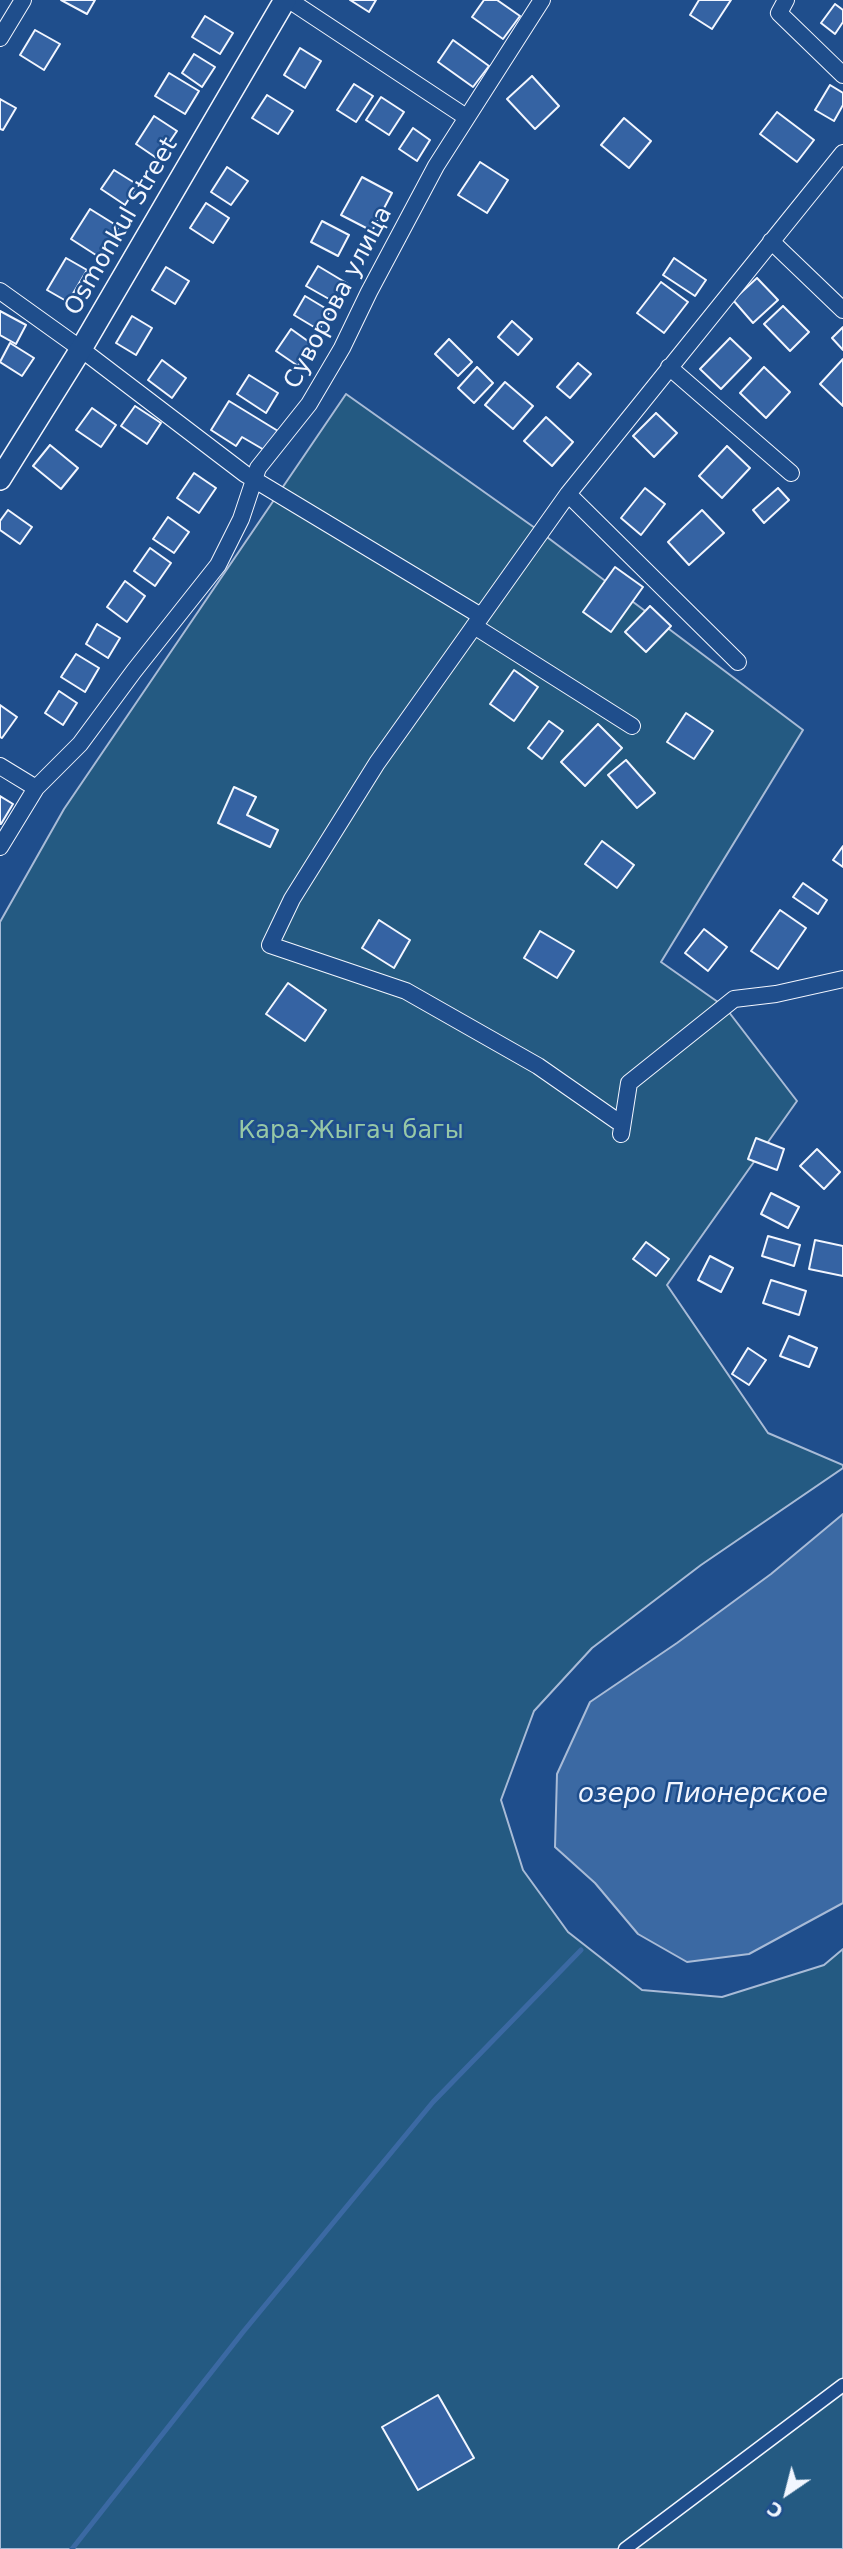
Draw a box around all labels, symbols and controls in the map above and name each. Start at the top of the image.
street label: Osmonkul Street [59,133,185,321]
street label: Суворова улица [279,202,399,394]
park label: Кара-Жыгач багы [238,1118,464,1146]
water label: озеро Пионерское [578,1779,828,1811]
north arrow [752,2458,822,2528]
text: С [763,2497,787,2523]

